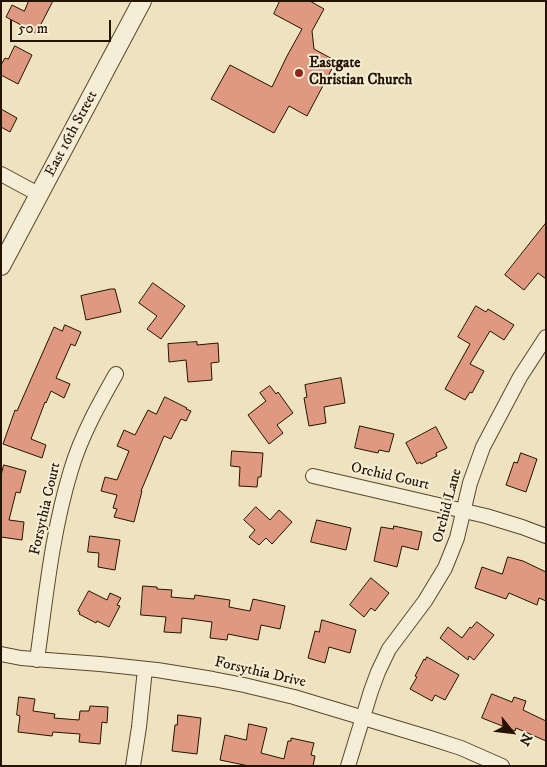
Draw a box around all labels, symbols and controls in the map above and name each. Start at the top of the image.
scale bar [12,10,114,42]
text: 50 m [18,19,48,38]
place label: Eastgate Christian Church [309,55,412,90]
marker: Eastgate Christian Church [293,67,305,79]
street label: East 16th Street [42,88,102,180]
street label: Orchid Court [349,459,431,495]
street label: Forsythia Court [27,461,65,557]
street label: Orchid Lane [429,467,467,545]
street label: Forsythia Drive [213,654,307,692]
north arrow [487,707,537,757]
text: N [514,730,536,749]

